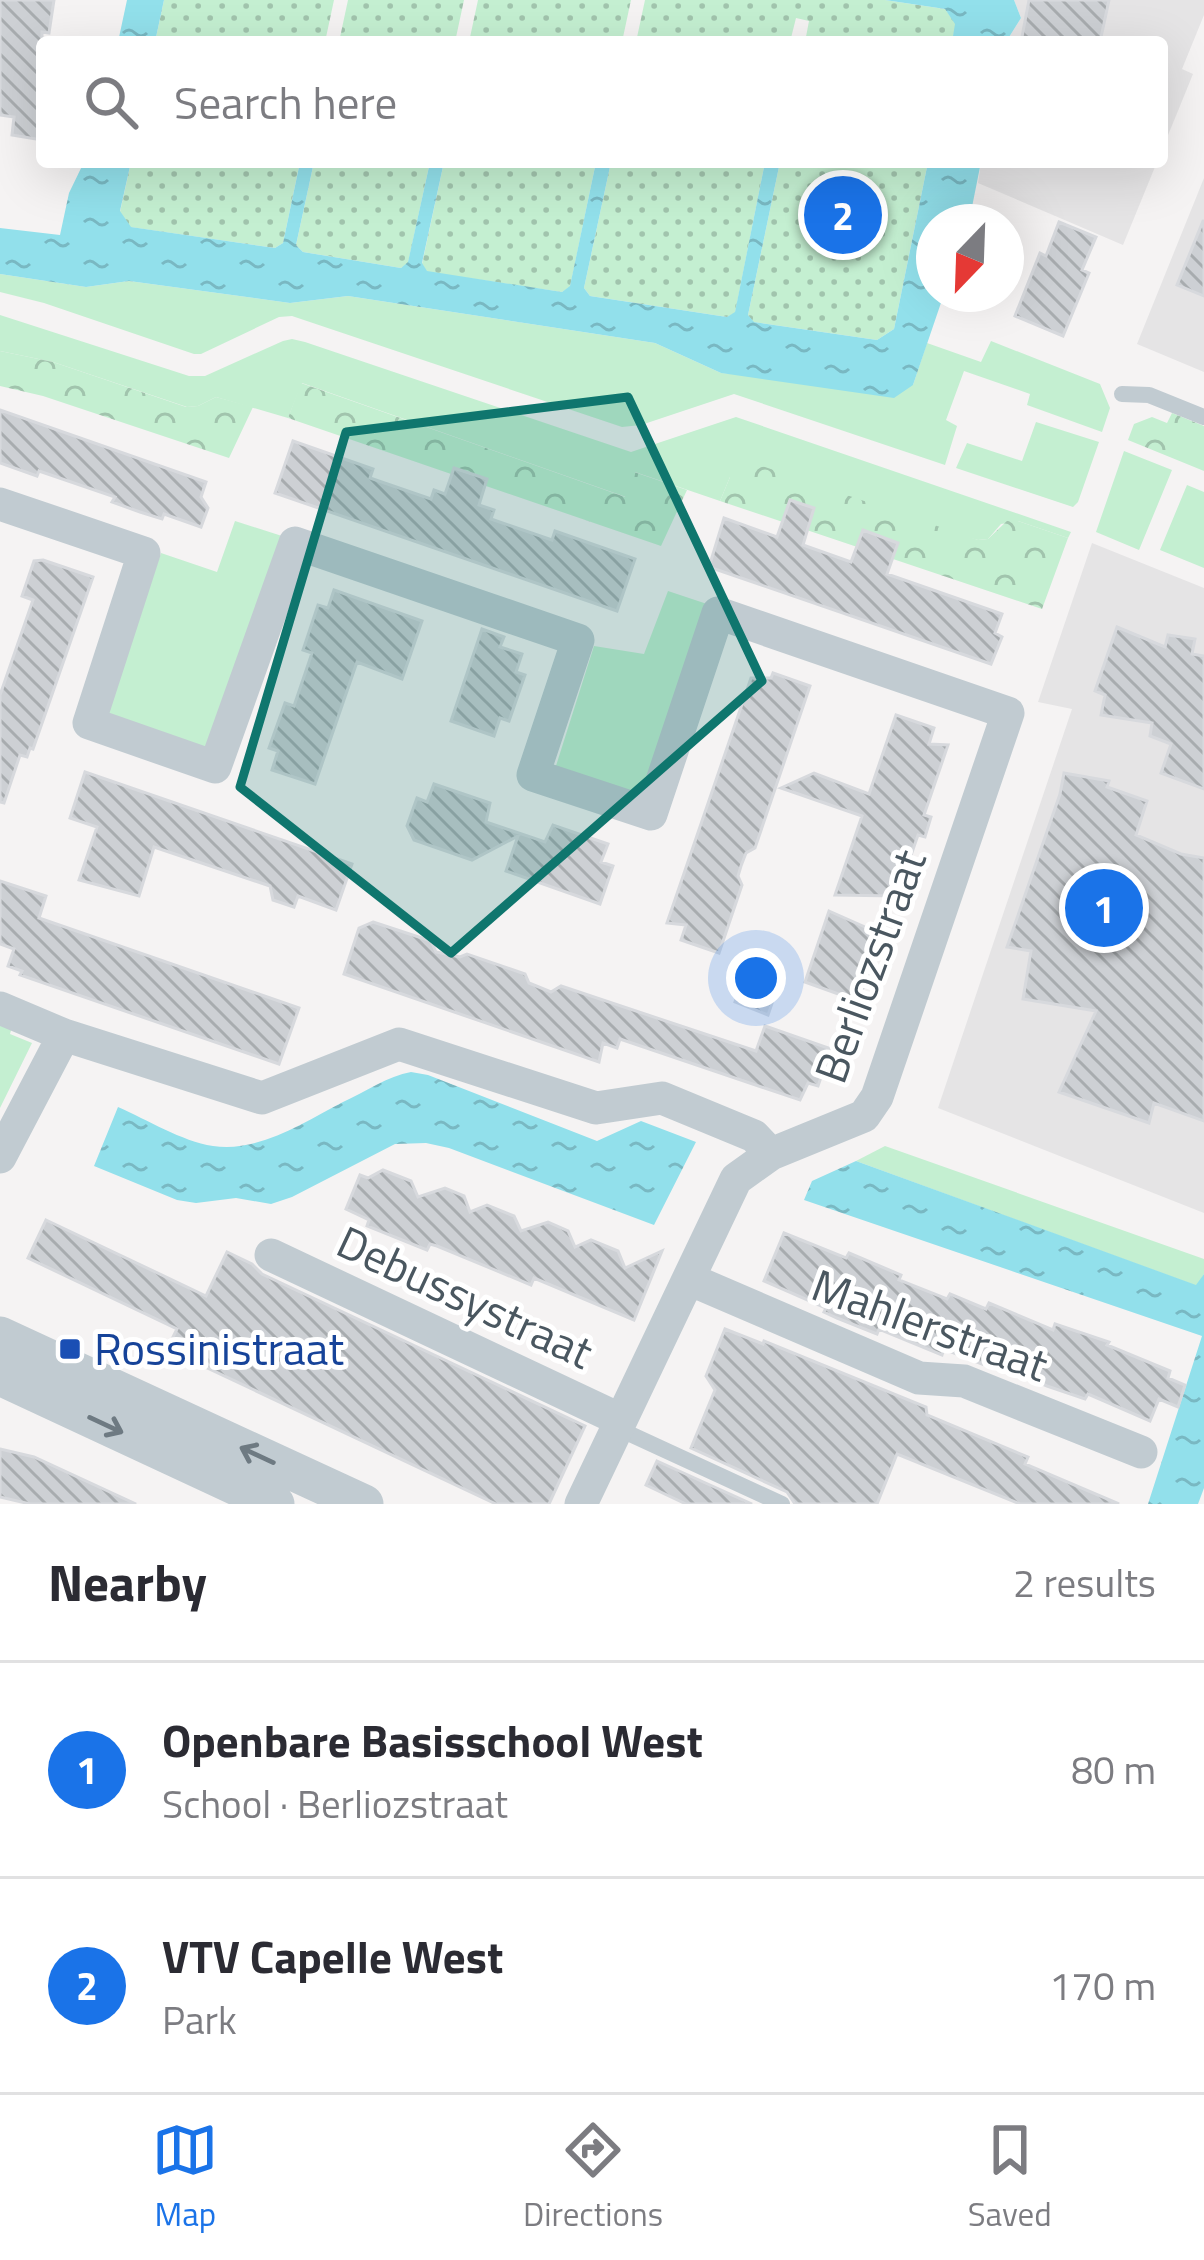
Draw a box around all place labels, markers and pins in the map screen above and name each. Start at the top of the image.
pin: 2 [804,170,882,260]
pin: 1 [1065,863,1143,953]
place label: Rossinistraat [94,1314,344,1382]
marker: Rossinistraat [57,1336,83,1362]

